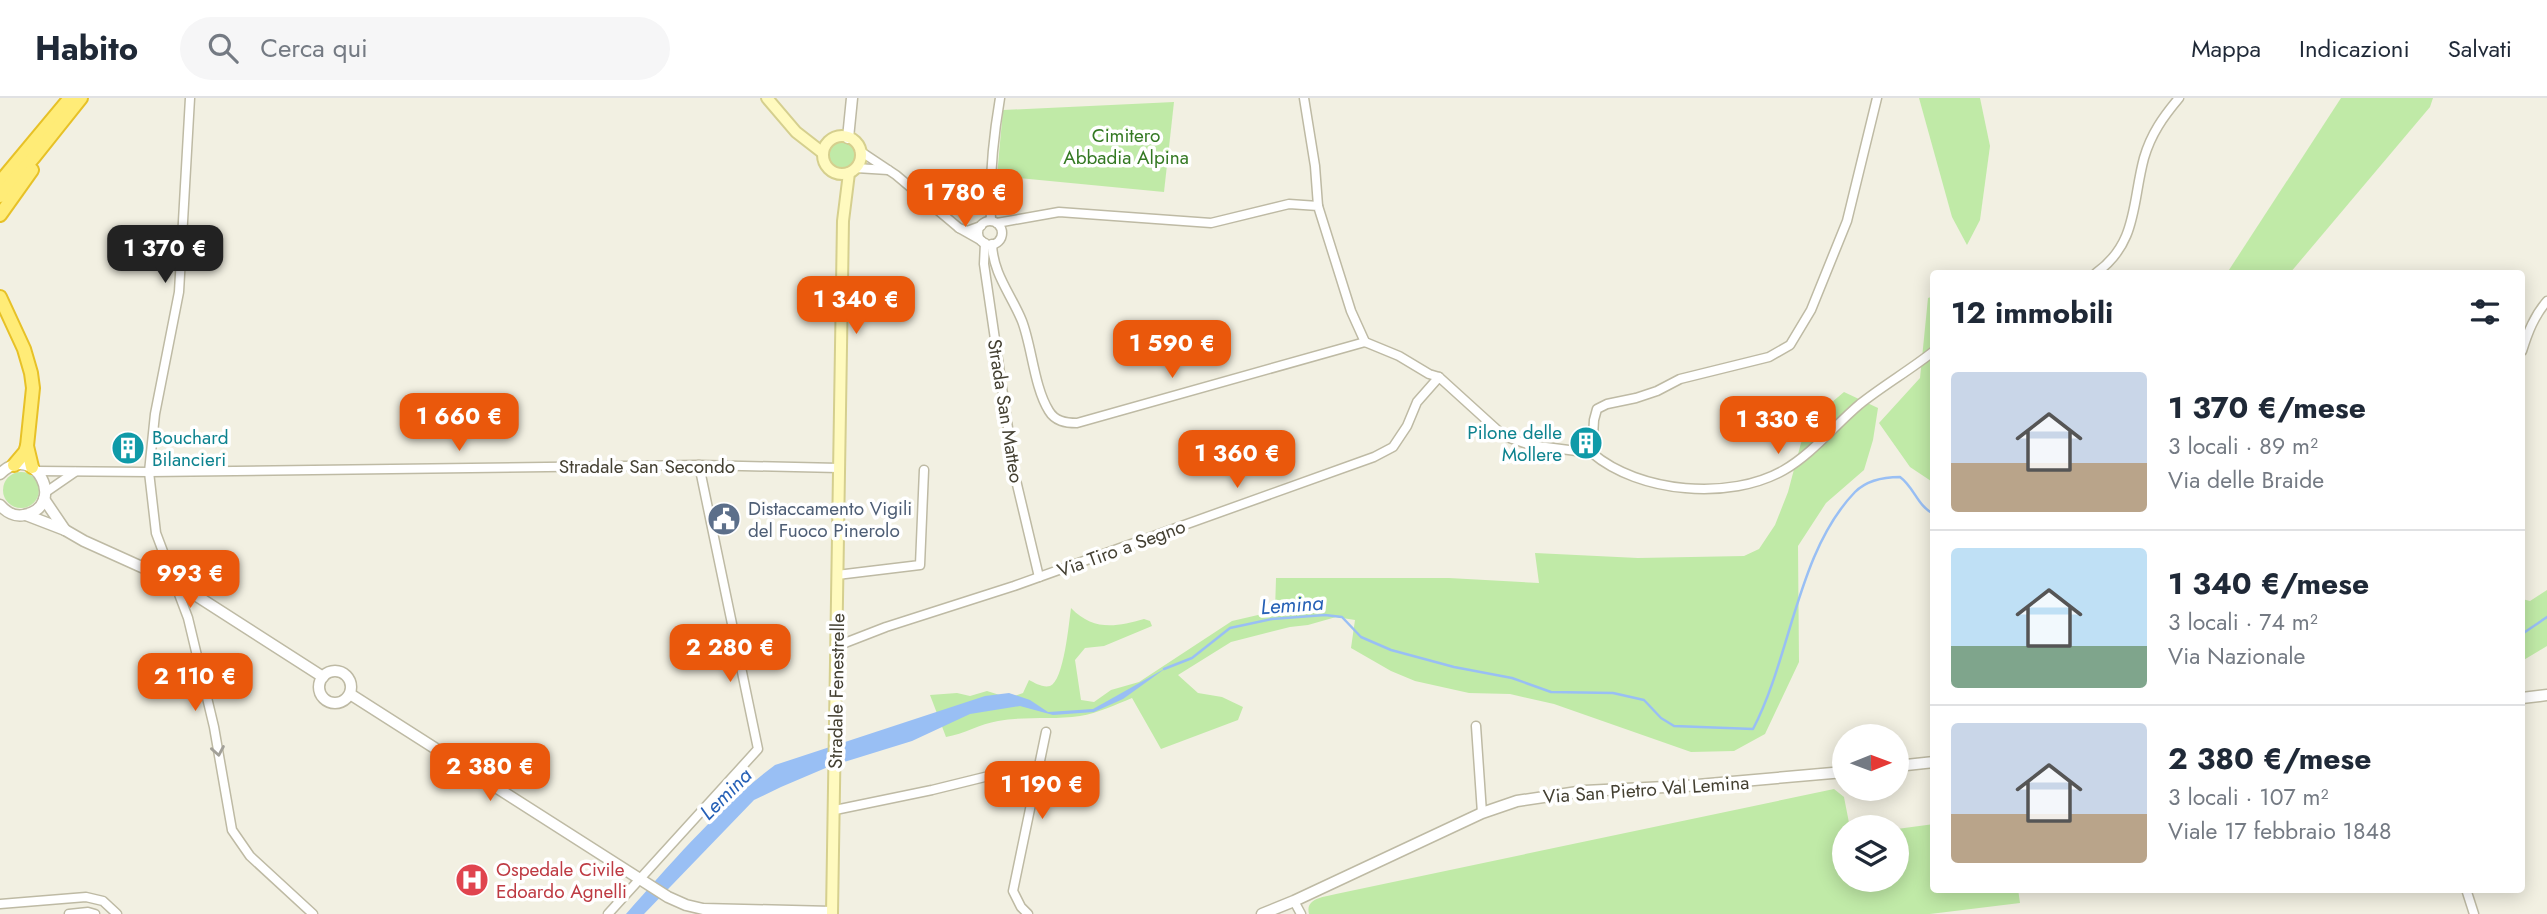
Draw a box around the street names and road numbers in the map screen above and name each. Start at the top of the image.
street label: Strada San Matteo [981,337,1030,485]
street label: Stradale San Secondo [559,453,735,480]
street label: Via Tiro a Segno [1053,513,1189,584]
street label: Stradale Fenestrelle [822,613,851,769]
street label: Via San Pietro Val Lemina [1542,769,1750,810]

